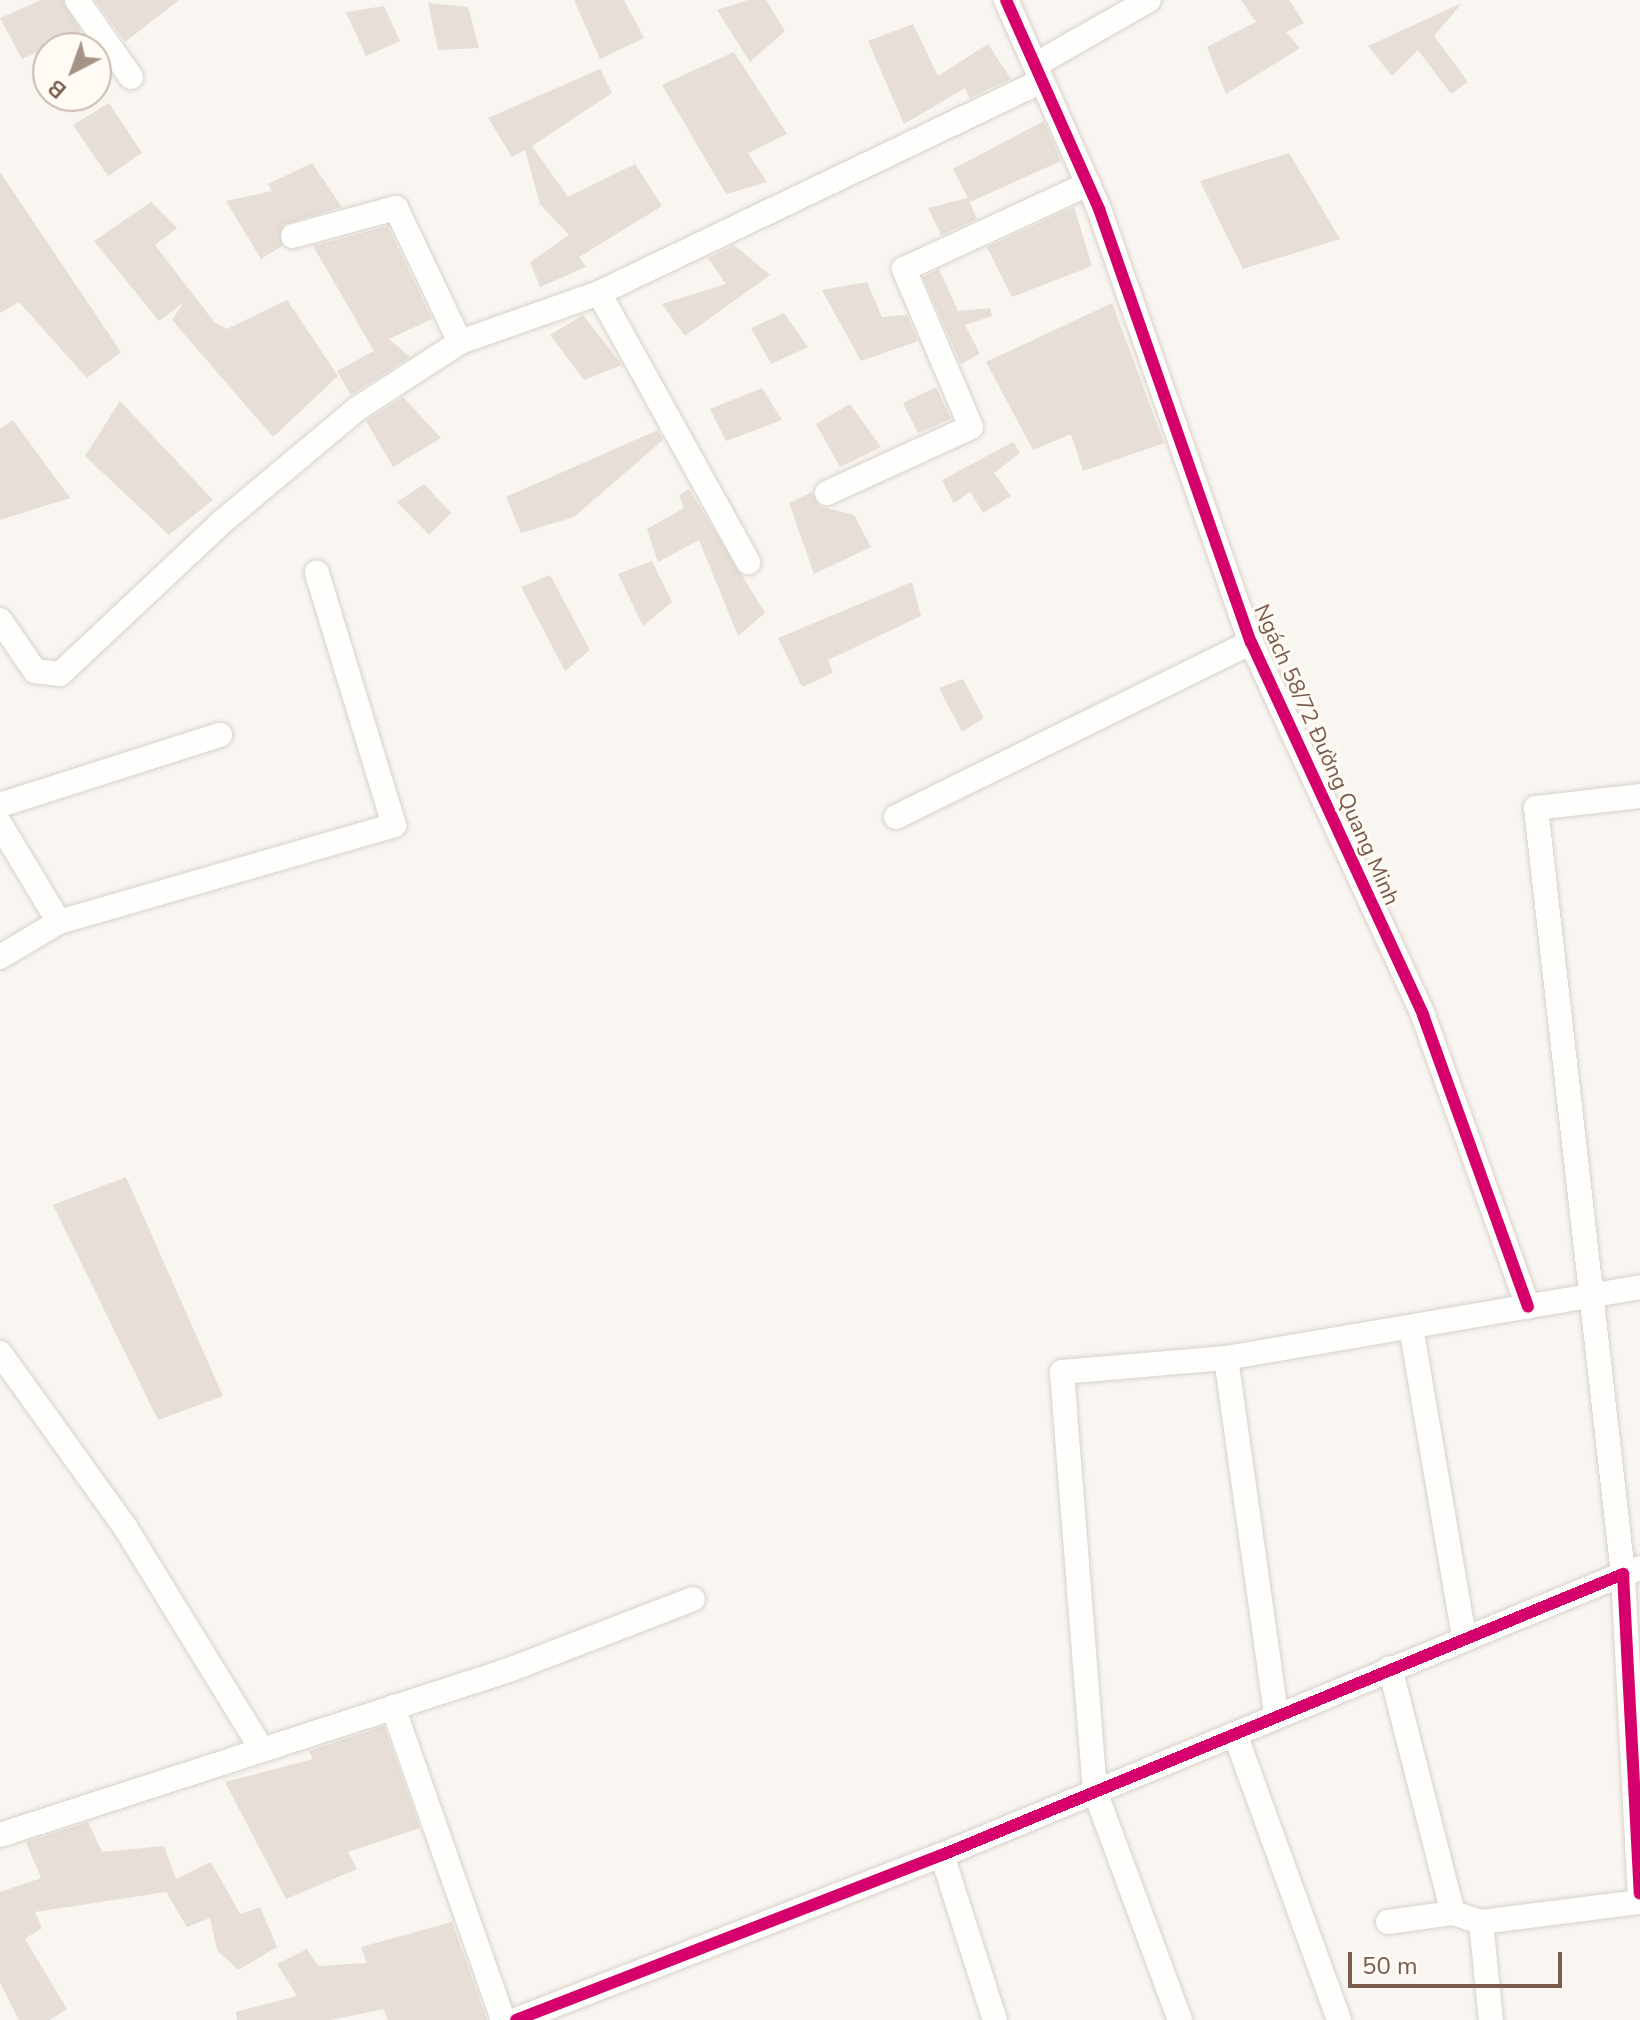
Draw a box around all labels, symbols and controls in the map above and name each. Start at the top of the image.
north arrow [32,32,112,112]
text: B [42,72,73,105]
street label: Ngách 58/72 Đường Quang Minh [1248,600,1404,910]
scale bar [1352,1936,1566,1986]
text: 50 m [1362,1950,1418,1982]

